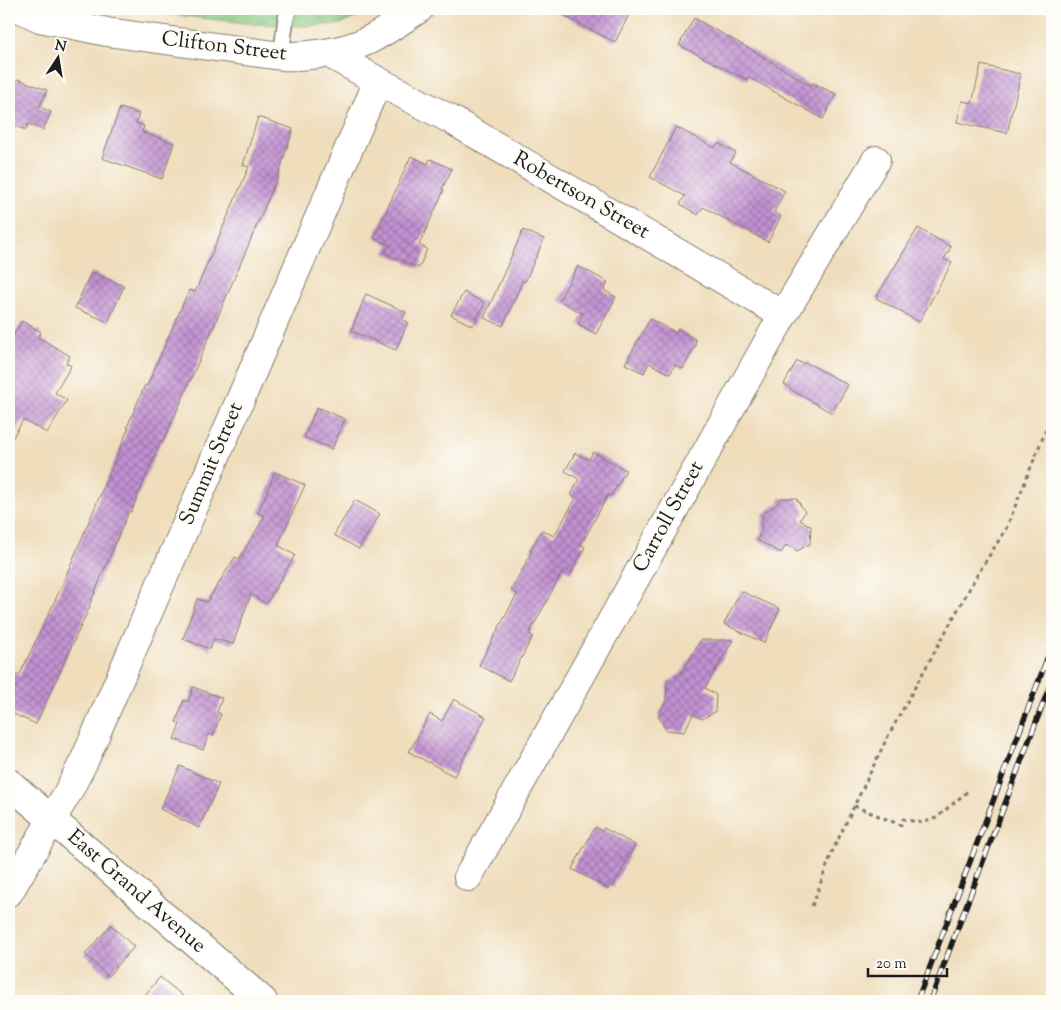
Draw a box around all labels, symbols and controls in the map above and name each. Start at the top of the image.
street label: Clifton Street [160,24,288,70]
north arrow [32,32,82,82]
text: N [53,36,68,58]
street label: Robertson Street [507,145,655,247]
street label: Summit Street [173,398,251,530]
street label: Carroll Street [626,456,712,578]
street label: East Grand Avenue [60,823,212,961]
scale bar [868,945,947,977]
text: 20 m [876,954,907,975]

